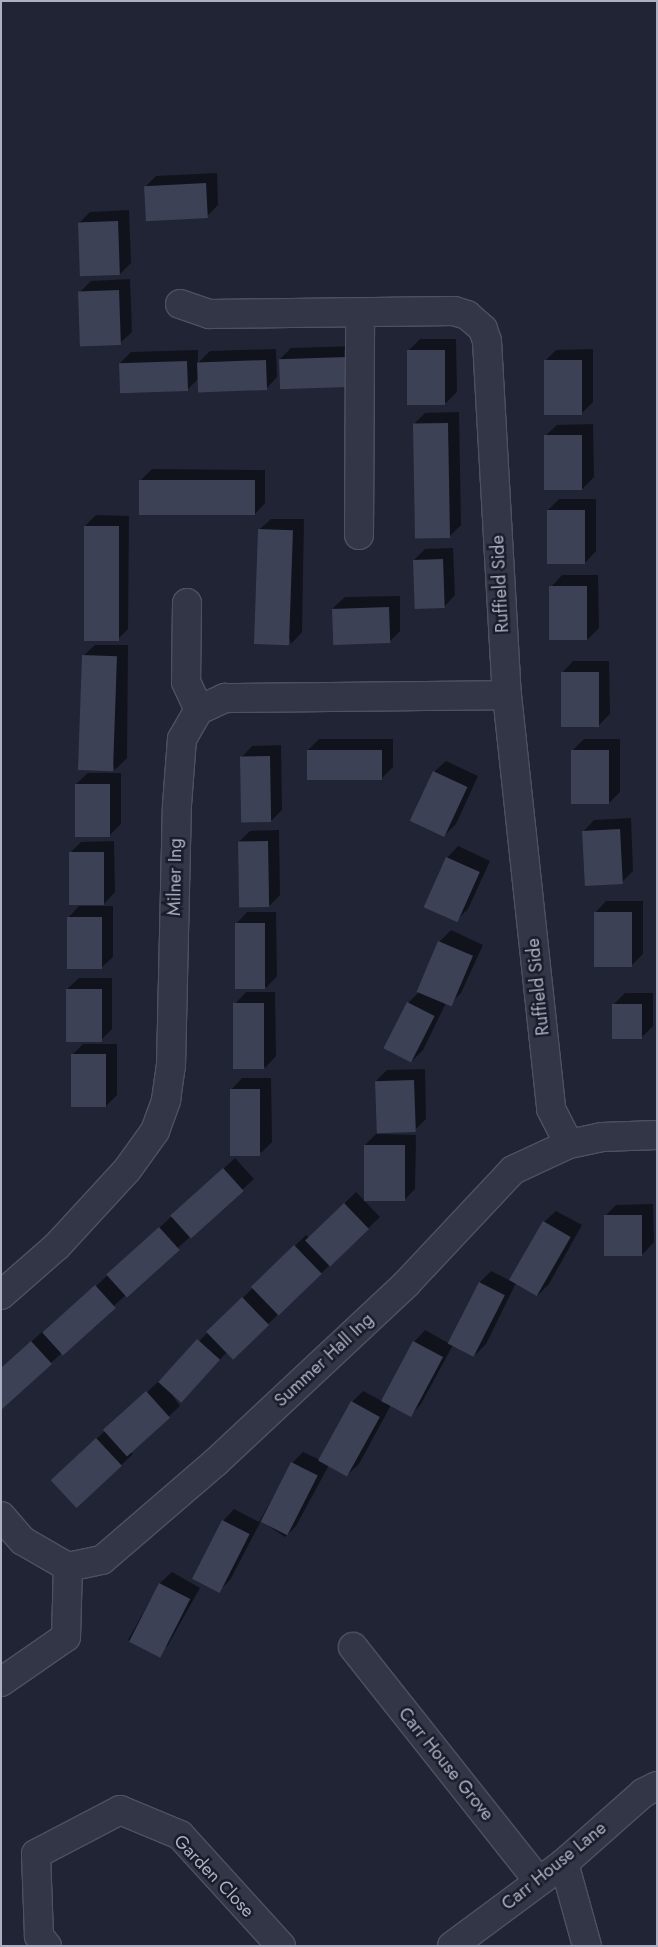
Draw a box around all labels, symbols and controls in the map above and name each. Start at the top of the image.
street label: Ruffield Side [487,535,513,633]
street label: Milner Ing [164,838,186,916]
street label: Ruffield Side [522,937,554,1037]
street label: Summer Hall Ing [270,1309,378,1411]
street label: Carr House Grove [394,1703,498,1825]
street label: Carr House Lane [497,1817,611,1915]
street label: Garden Close [169,1830,259,1922]

